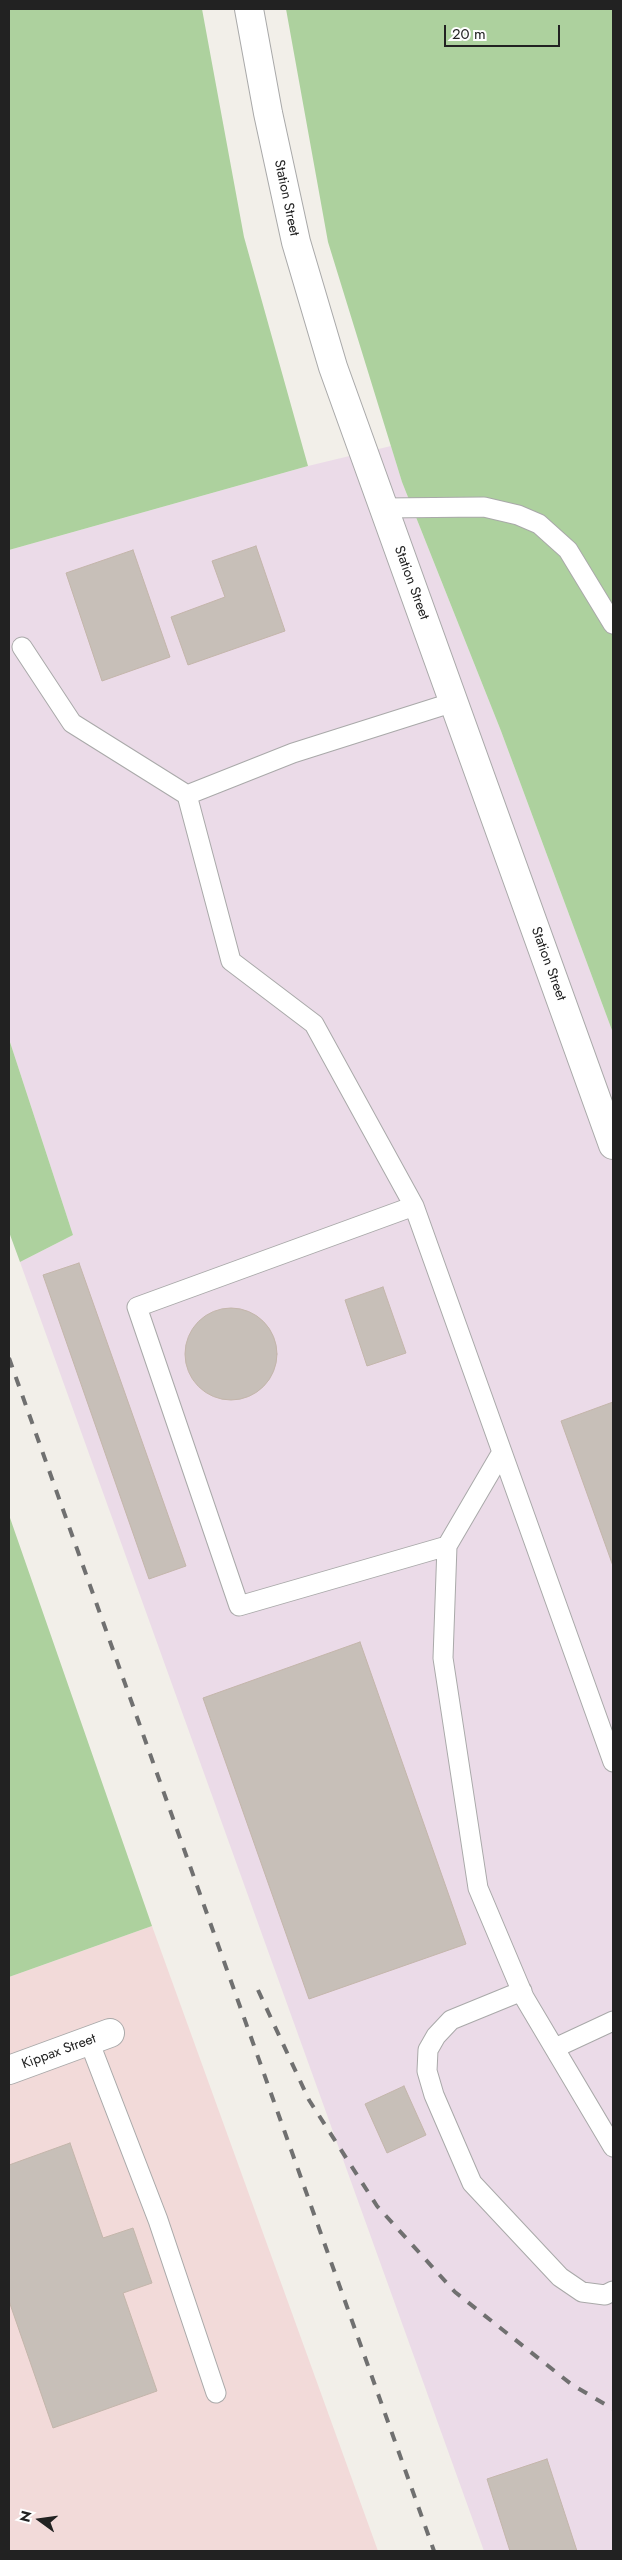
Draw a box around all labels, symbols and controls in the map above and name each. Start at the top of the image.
scale bar [447,15,563,47]
text: 20 m [452,23,486,45]
street label: Station Street [270,158,302,238]
street label: Station Street [390,544,432,622]
street label: Station Street [527,925,569,1003]
street label: Kippax Street [20,2031,98,2073]
north arrow [15,2495,65,2545]
text: N [14,2509,36,2524]

